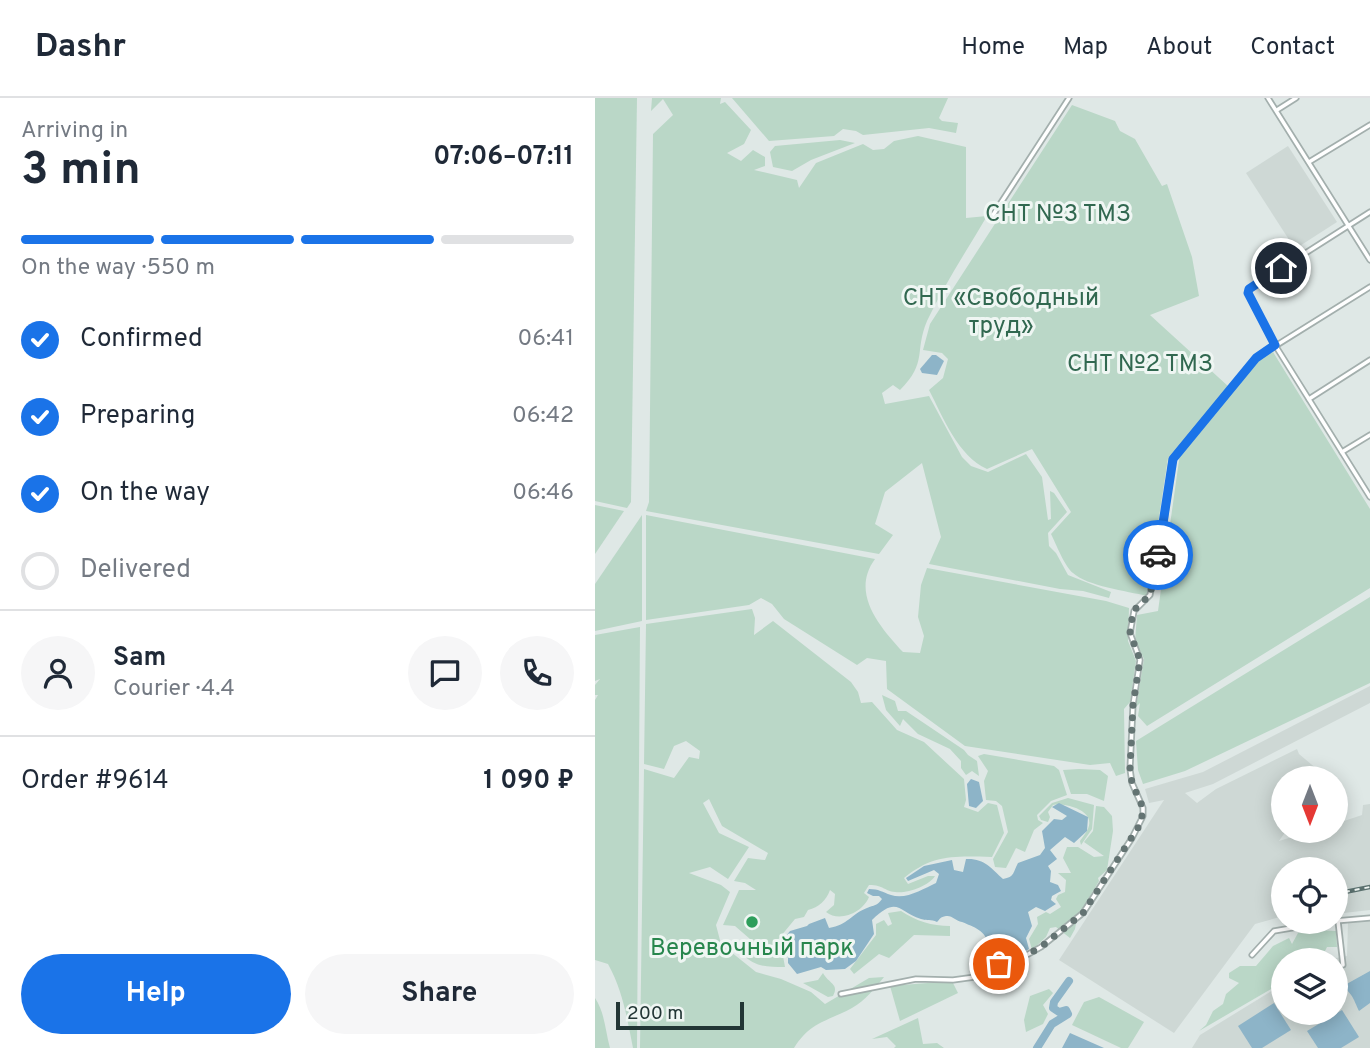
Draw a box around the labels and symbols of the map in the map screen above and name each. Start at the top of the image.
park label: СНТ №3 ТМЗ [985,200,1131,230]
pin [1251,238,1311,298]
park label: СНТ «Свободный труд» [903,284,1099,342]
park label: СНТ №2 ТМЗ [1067,350,1213,380]
courier [1123,520,1193,590]
north arrow [1271,766,1347,844]
marker: Веревочный парк [744,914,760,930]
place label: Веревочный парк [650,934,854,964]
pin [969,934,1029,994]
scale bar [616,999,744,1031]

